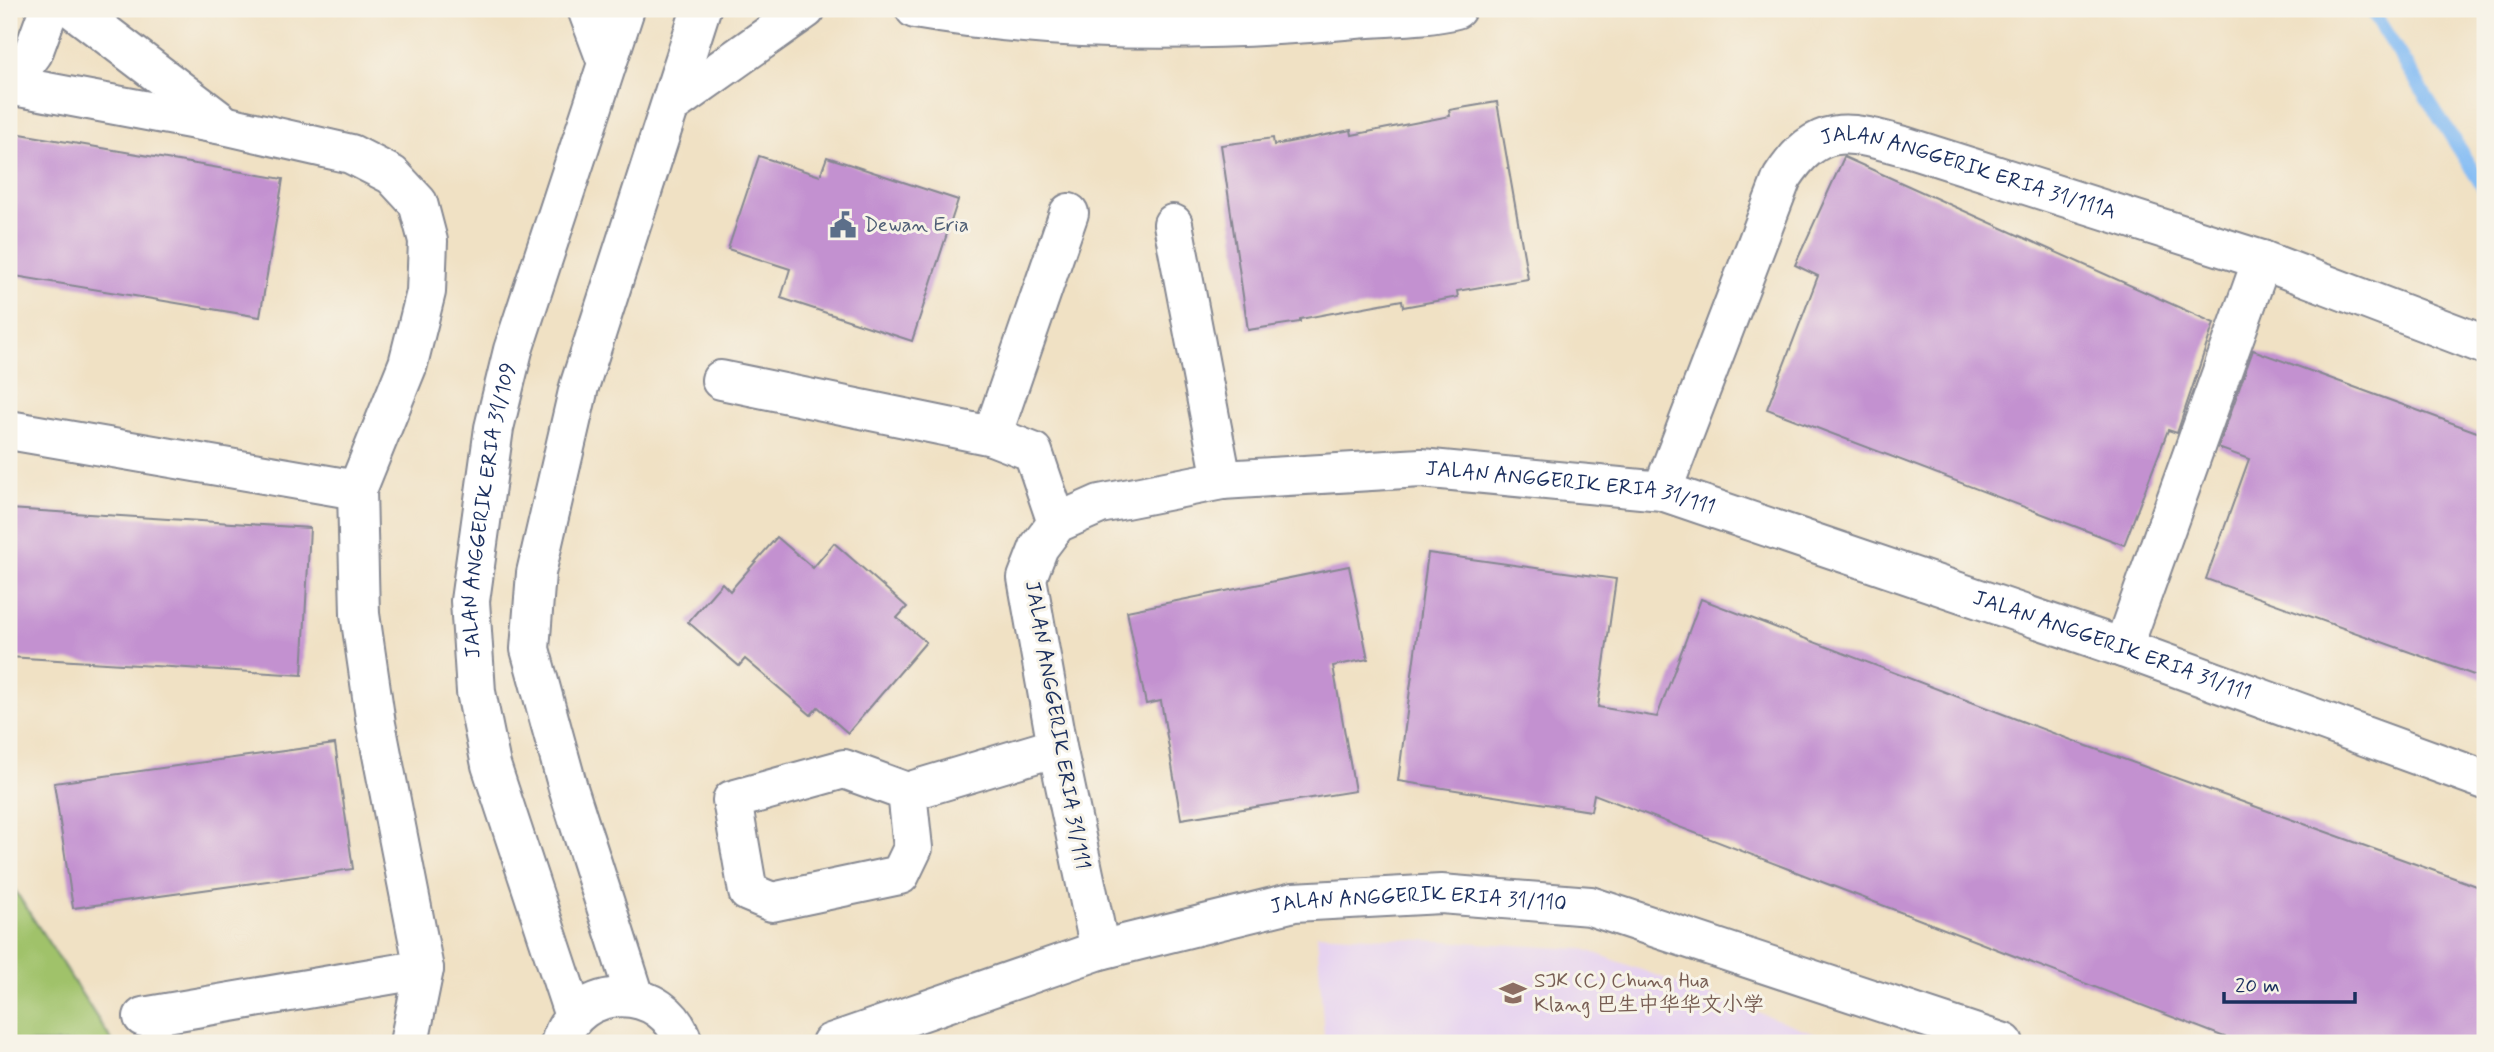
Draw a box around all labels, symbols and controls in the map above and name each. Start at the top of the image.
street label: JALAN ANGGERIK ERIA 31/111A [1817,120,2119,227]
public building icon: Dewan Eria [828,210,858,240]
place label: Dewan Eria [864,211,969,239]
street label: JALAN ANGGERIK ERIA 31/109 [456,360,523,659]
street label: JALAN ANGGERIK ERIA 31/111 [1424,454,1719,522]
street label: JALAN ANGGERIK ERIA 31/111 [1018,578,1096,872]
street label: JALAN ANGGERIK ERIA 31/111 [1969,584,2255,707]
street label: JALAN ANGGERIK ERIA 31/110 [1267,880,1568,921]
scale bar [2224,961,2356,1005]
place label: SJK (C) Chung Hua Klang 巴生中华华文小学 [1534,967,1764,1019]
text: 20 m [2235,972,2280,1000]
school or university icon: SJK (C) Chung Hua Klang 巴生中华华文小学 [1498,978,1528,1008]

